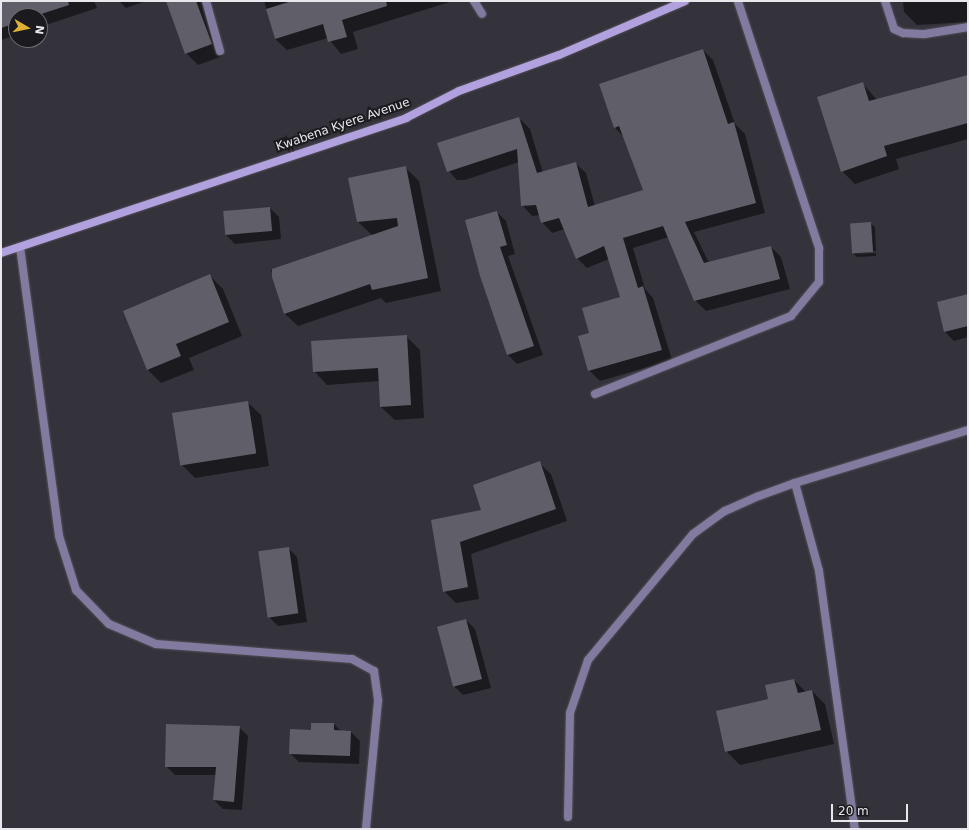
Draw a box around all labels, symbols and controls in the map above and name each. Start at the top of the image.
north arrow [8,8,48,48]
text: N [32,24,46,35]
street label: Kwabena Kyere Avenue [274,95,412,155]
scale bar [833,796,910,822]
text: 20 m [838,804,869,818]

